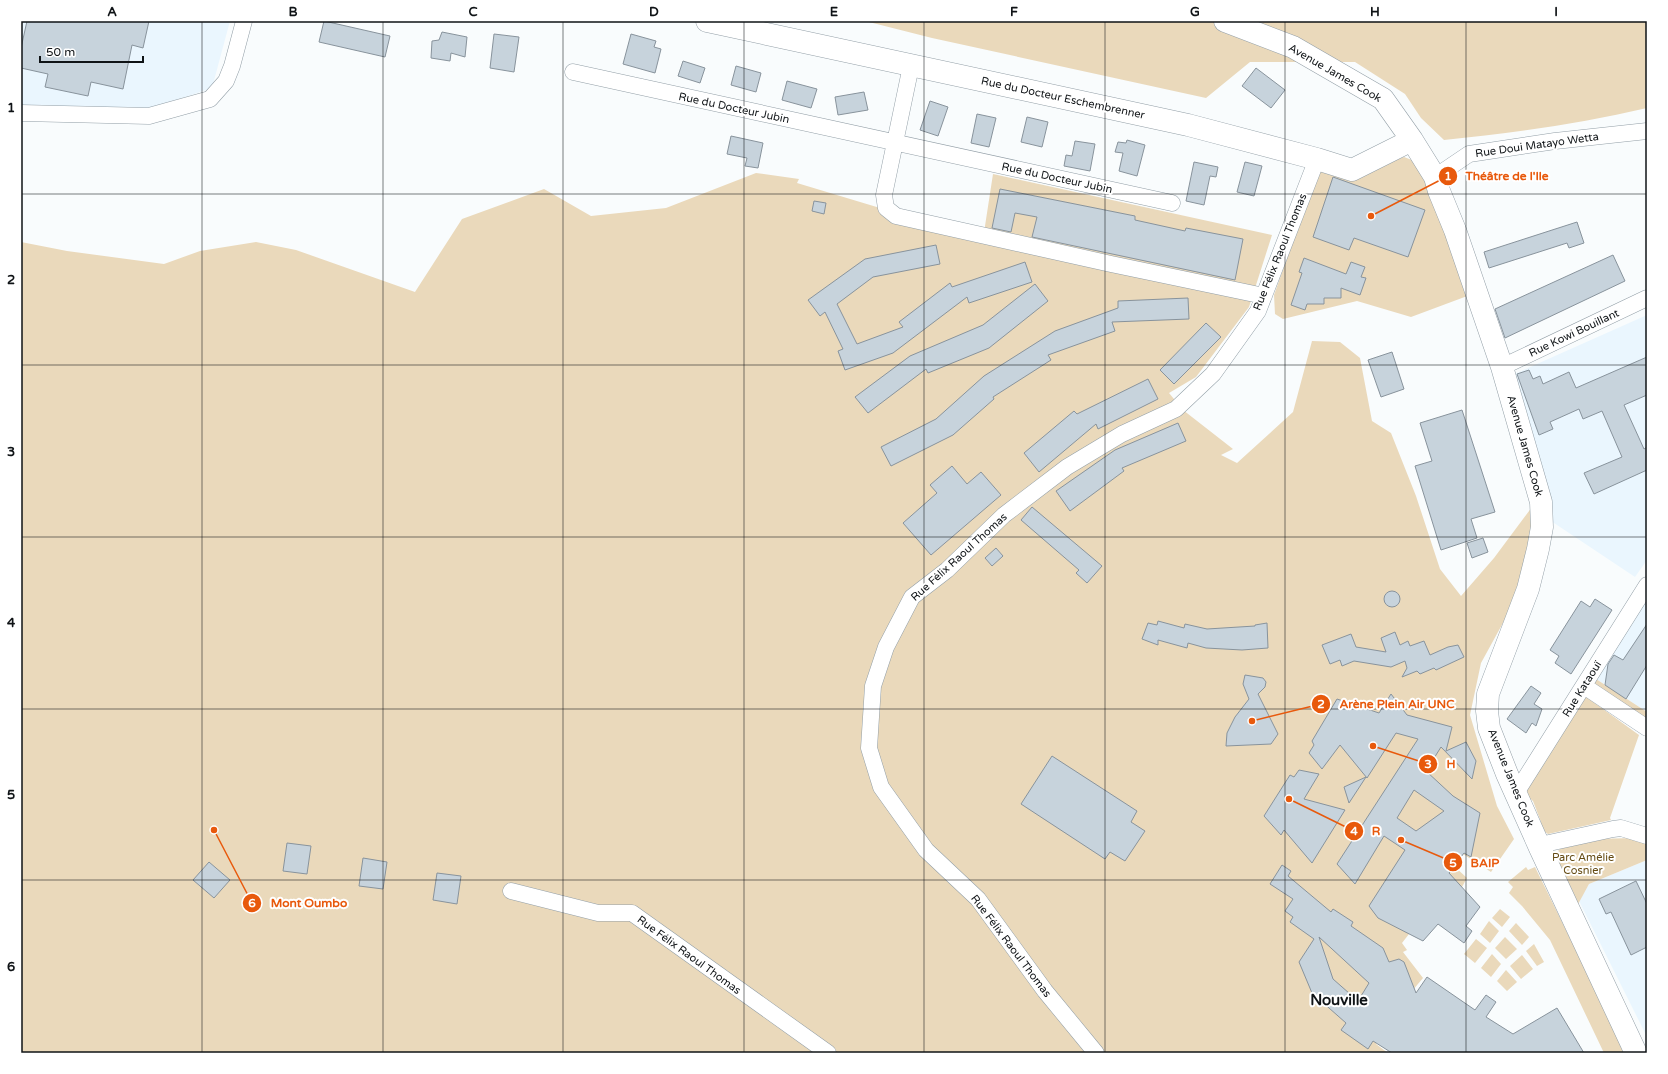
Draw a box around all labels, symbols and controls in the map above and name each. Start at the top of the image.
text: A [107,4,117,20]
text: B [288,4,298,20]
text: C [468,4,478,20]
text: D [649,4,659,20]
text: E [830,4,838,20]
text: F [1010,4,1018,20]
text: G [1190,4,1200,20]
text: H [1370,4,1380,20]
text: I [1554,4,1558,20]
scale bar [40,38,143,64]
street label: Avenue James Cook [1286,41,1384,105]
text: 50 m [46,45,75,59]
street label: Rue du Docteur Eschembrenner [980,74,1147,122]
street label: Rue du Docteur Jubin [677,90,791,126]
text: 1 [7,100,15,116]
street label: Rue Doui Matayo Wetta [1474,130,1600,160]
street label: Rue du Docteur Jubin [1000,160,1114,196]
callout: Théâtre de l'Ile [1438,164,1557,188]
text: 1 [1444,169,1452,183]
text: Théâtre de l'Ile [1464,169,1549,183]
street label: Rue Félix Raoul Thomas [1251,192,1309,312]
text: 2 [7,272,15,288]
street label: Rue Kowi Bouillant [1527,306,1621,360]
street label: Avenue James Cook [1504,394,1546,498]
text: 3 [7,444,15,460]
street label: Rue Félix Raoul Thomas [908,510,1010,604]
text: 4 [7,615,16,631]
street label: Rue Kataouï [1560,658,1604,719]
callout: Arène Plein Air UNC [1311,692,1462,716]
text: 2 [1317,697,1325,711]
text: Arène Plein Air UNC [1339,697,1455,711]
street label: Avenue James Cook [1485,727,1537,829]
callout: H [1418,752,1463,776]
text: 3 [1424,757,1432,771]
text: H [1446,757,1456,771]
text: 5 [7,787,15,803]
callout: R [1344,819,1388,843]
text: 4 [1350,824,1358,838]
text: R [1372,824,1381,838]
callout: BAIP [1443,850,1508,874]
park label: Parc Amélie Cosnier [1552,851,1614,877]
text: 5 [1449,856,1457,870]
text: BAIP [1471,856,1499,870]
callout: Mont Oumbo [242,891,355,915]
street label: Rue Félix Raoul Thomas [968,892,1054,1000]
text: 6 [248,896,256,910]
text: Mont Oumbo [271,896,347,910]
street label: Rue Félix Raoul Thomas [635,913,743,997]
text: 6 [7,959,15,975]
district label: Nouville [1310,991,1368,1009]

